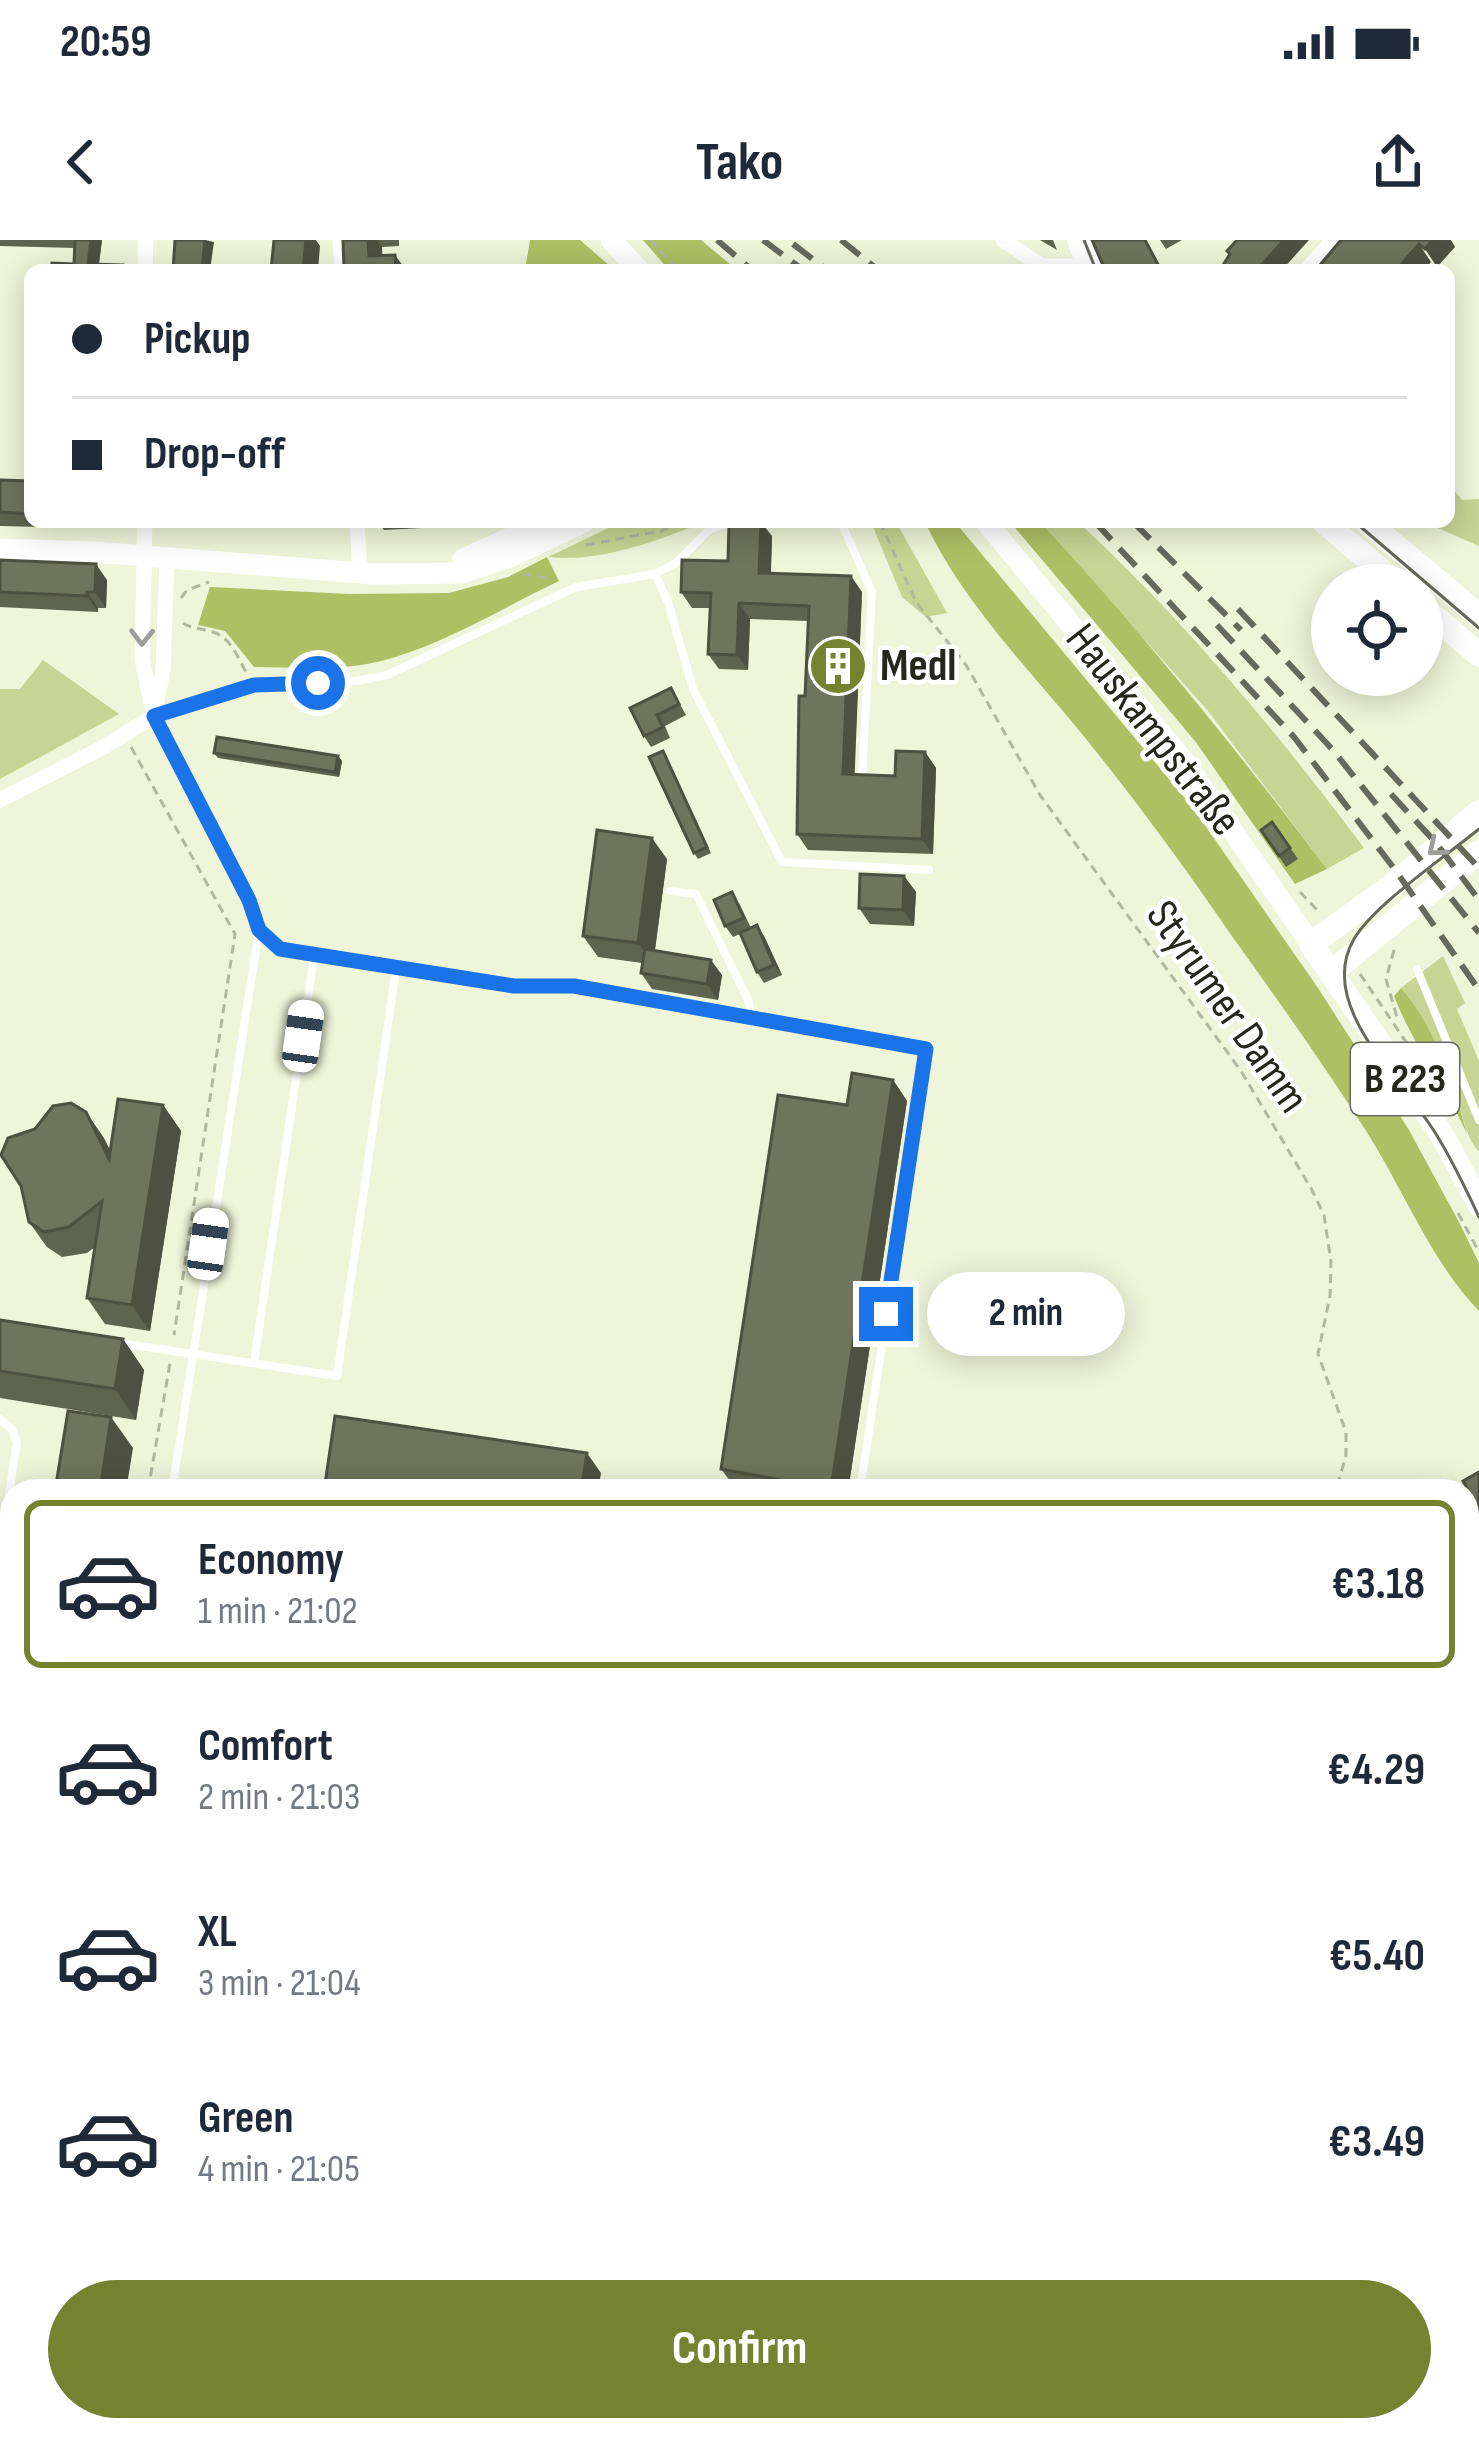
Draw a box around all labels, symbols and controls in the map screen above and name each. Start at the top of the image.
text: 20:59 [60,15,152,70]
icon: back [48,129,114,195]
icon: share [1365,129,1431,195]
text: Tako [696,130,783,195]
text: Pickup [144,312,251,367]
text: Drop-off [144,427,285,482]
map controls [1311,564,1443,696]
button: locate [1311,564,1443,696]
street label: Hauskampstraße [1053,613,1253,847]
one-way arrow [130,628,156,647]
building icon: Medl [807,635,869,697]
place label: Medl [880,639,956,694]
route start [291,656,345,710]
one-way arrow [1428,834,1450,856]
street label: Styrumer Damm [1134,890,1320,1124]
car [280,998,326,1074]
road number: B 223 [1351,1043,1459,1115]
car [185,1206,231,1282]
callout: 2 min [928,1272,1126,1356]
route end [859,1287,913,1341]
text: 2 min [989,1290,1063,1337]
icon: car [54,1530,162,1638]
text: Economy [198,1533,344,1588]
text: €3.18 [1332,1557,1425,1612]
text: 1 min · 21:02 [198,1588,358,1635]
icon: car [54,1716,162,1824]
text: Comfort [198,1719,333,1774]
text: €4.29 [1328,1743,1425,1798]
text: 2 min · 21:03 [198,1774,360,1821]
icon: car [54,1902,162,2010]
text: XL [198,1905,237,1960]
text: €5.40 [1329,1929,1425,1984]
text: 3 min · 21:04 [198,1960,361,2007]
icon: car [54,2088,162,2196]
text: Green [198,2091,294,2146]
text: €3.49 [1328,2115,1425,2170]
text: 4 min · 21:05 [198,2146,360,2193]
button: Confirm [48,2280,1431,2418]

